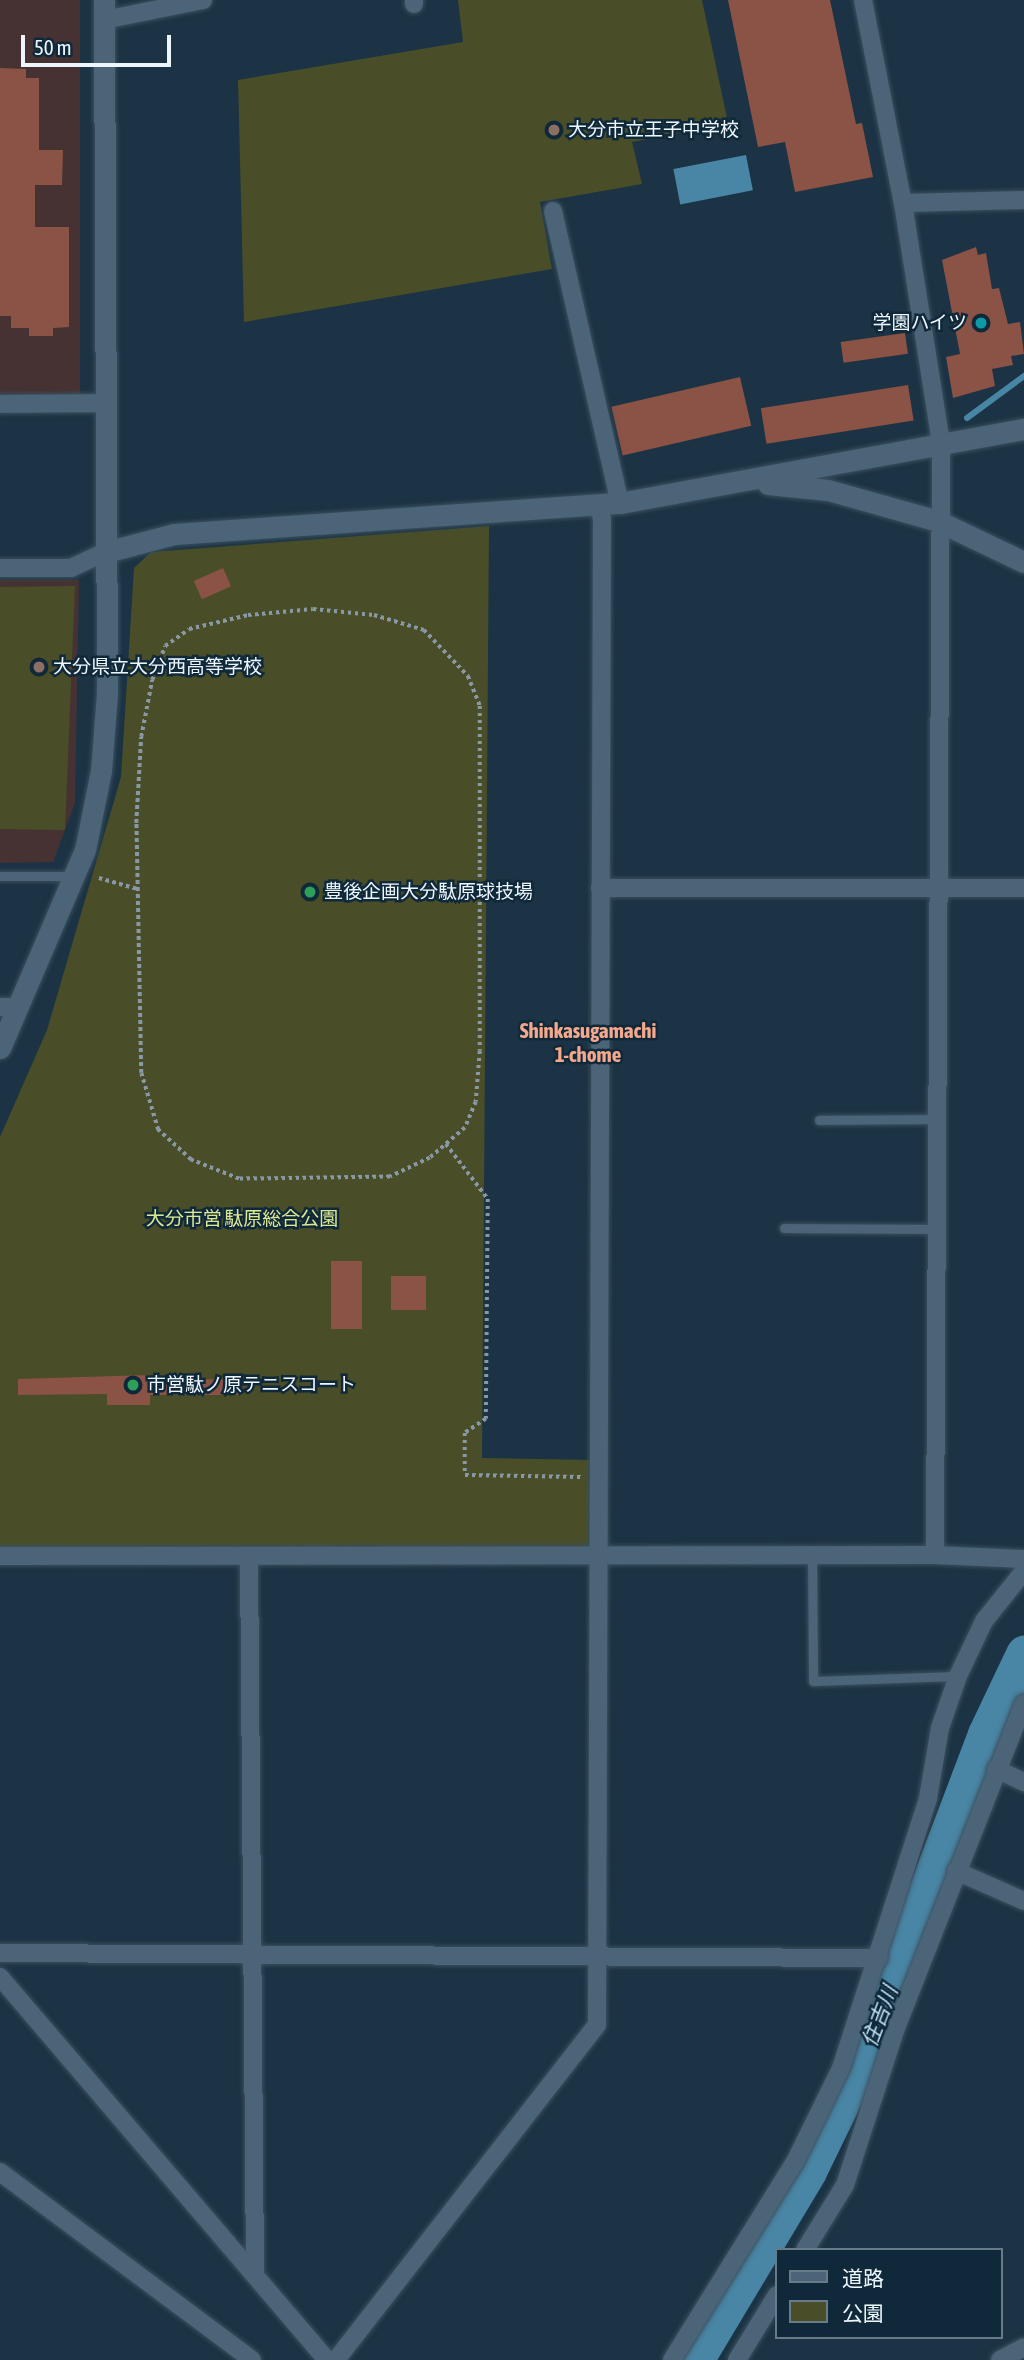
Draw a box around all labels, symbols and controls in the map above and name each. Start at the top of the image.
scale bar [24,21,175,65]
text: 50 m [34,35,72,59]
place label: 大分市立王子中学校 [568,119,739,141]
marker: 大分市立王子中学校 [546,122,562,138]
place label: 学園ハイツ [872,312,967,334]
marker: 学園ハイツ [973,315,989,331]
place label: 大分県立大分西高等学校 [53,656,262,678]
marker: 大分県立大分西高等学校 [31,659,47,675]
place label: 豊後企画大分駄原球技場 [324,881,533,903]
marker: 豊後企画大分駄原球技場 [302,884,318,900]
district label: Shinkasugamachi 1-chome [520,1017,656,1067]
park label: 大分市営 駄原総合公園 [146,1208,338,1230]
place label: 市営駄ノ原テニスコート [147,1374,356,1396]
marker: 市営駄ノ原テニスコート [125,1377,141,1393]
water label: 住吉川 [856,1982,902,2050]
legend [776,2248,1003,2339]
text: 道路 [842,2266,884,2290]
text: 公園 [842,2301,884,2325]

